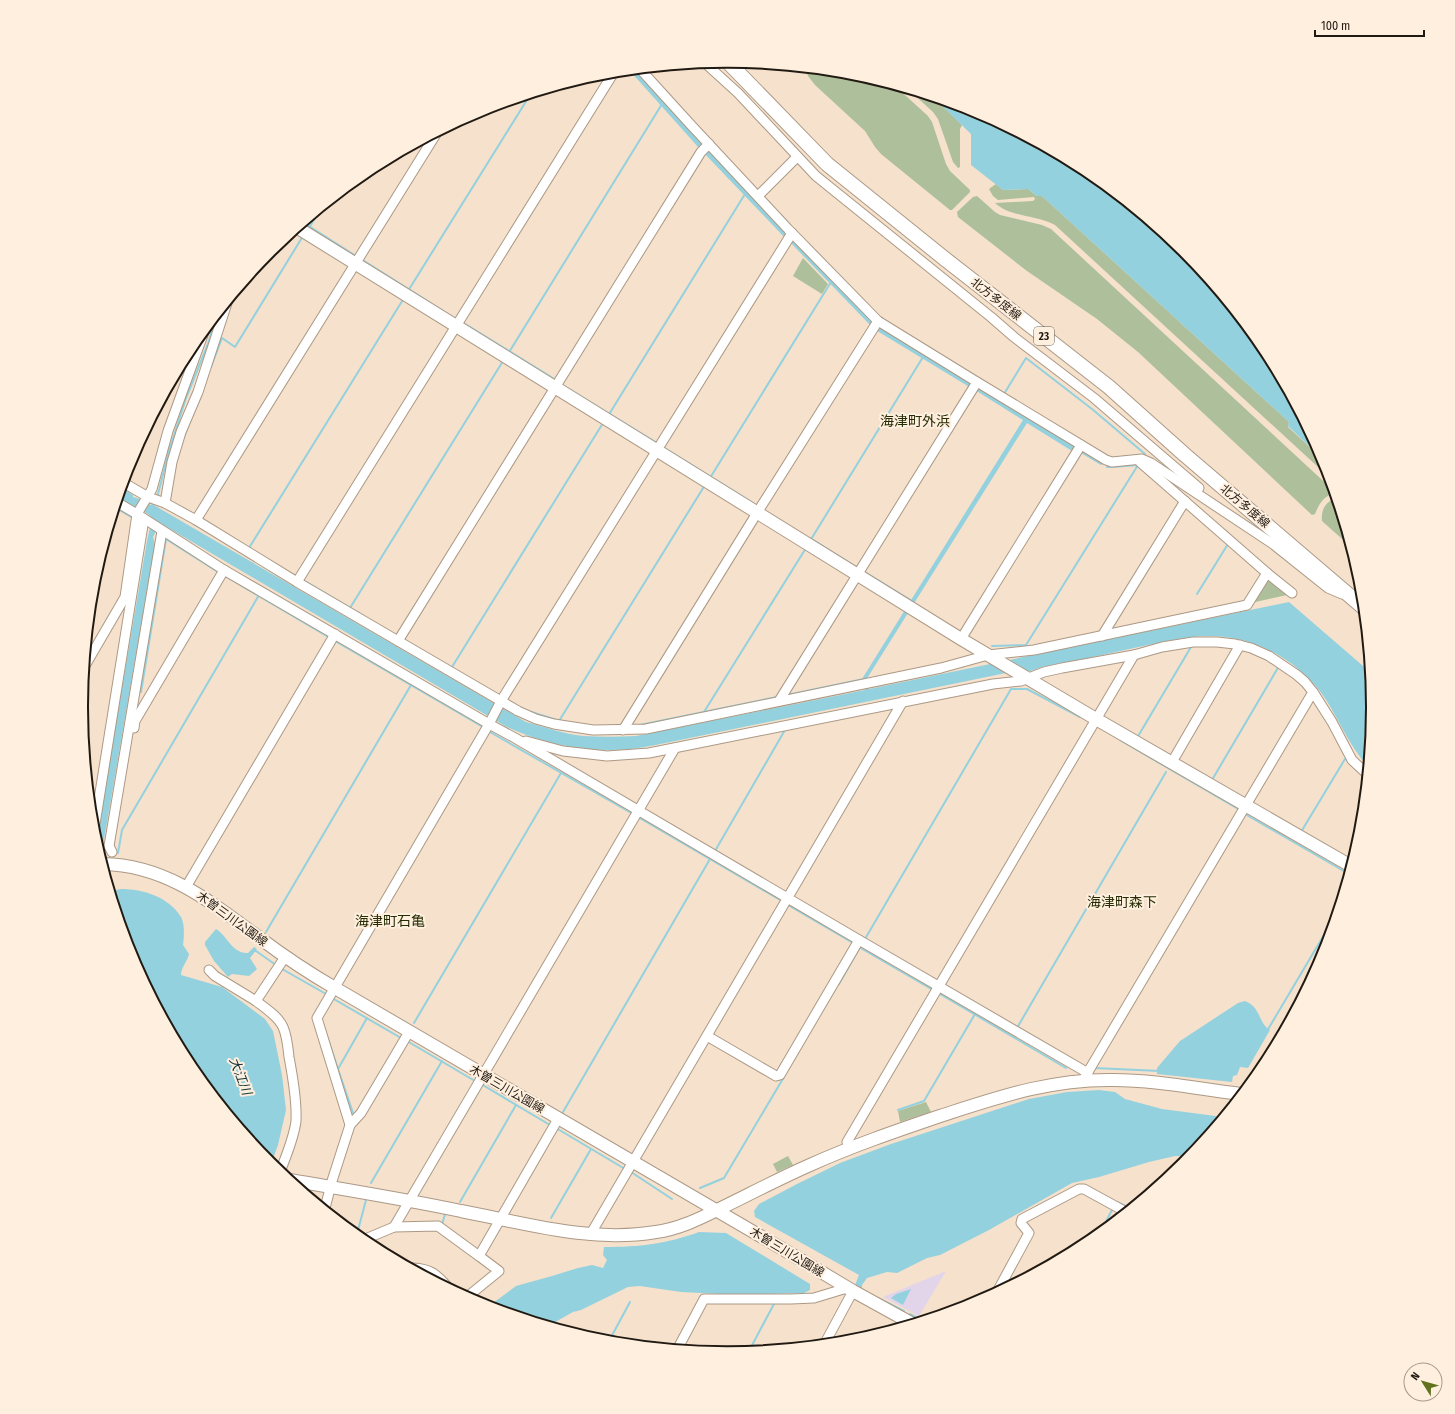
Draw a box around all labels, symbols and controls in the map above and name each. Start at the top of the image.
scale bar [1315,12,1424,38]
text: 100 m [1321,19,1350,33]
street label: 北方多度線 [968,275,1024,323]
road number: 23 [1034,327,1054,345]
district label: 海津町外浜 [880,413,950,430]
street label: 北方多度線 [1218,481,1272,531]
street label: 木曽三川公園線 [194,889,270,949]
district label: 海津町森下 [1087,894,1157,911]
district label: 海津町石亀 [355,913,425,930]
water label: 大江川 [227,1055,255,1099]
street label: 木曽三川公園線 [467,1062,547,1116]
street label: 木曽三川公園線 [747,1224,827,1280]
north arrow [1403,1362,1443,1402]
text: N [1408,1370,1423,1383]

